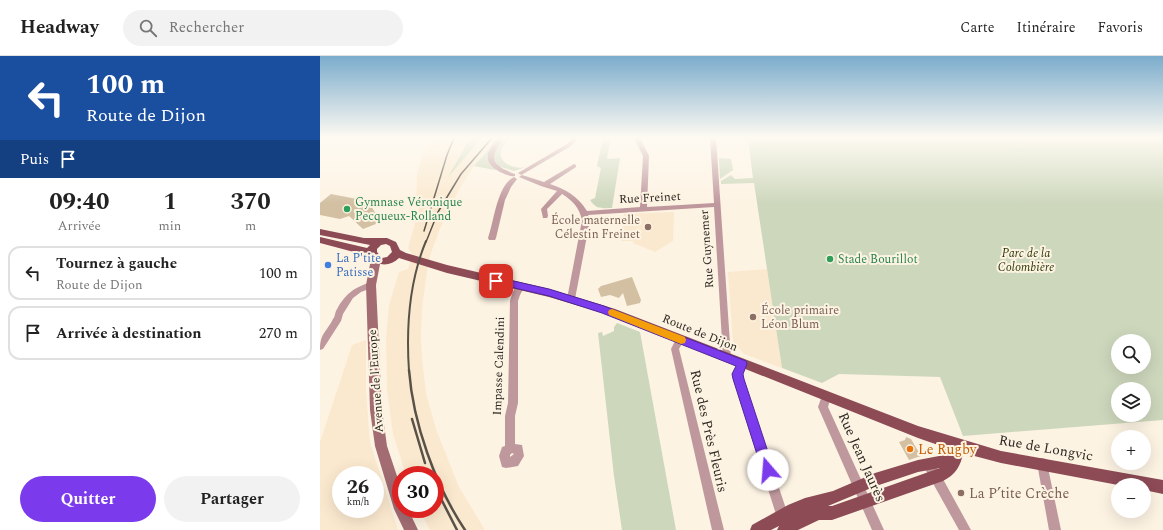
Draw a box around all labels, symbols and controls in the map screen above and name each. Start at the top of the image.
search box [123,10,403,46]
text: Headway [20,13,99,42]
text: Rechercher [169,16,244,39]
icon: search [137,17,159,39]
text: Carte [960,17,995,38]
text: Itinéraire [1017,17,1076,38]
text: Favoris [1098,17,1143,38]
text: 100 m [86,63,165,106]
icon: left [20,72,72,124]
text: Route de Dijon [86,102,206,129]
text: Puis [20,148,49,171]
icon: arrive [57,148,79,170]
text: 09:40 [49,184,109,220]
text: 1 [163,184,177,220]
text: 370 [230,184,271,220]
street label: Rue Freinet [619,187,681,209]
place label: Gymnase Véronique Pecqueux-Rolland [355,193,463,226]
marker: Gymnase Véronique Pecqueux-Rolland [342,204,352,214]
street label: Rue Guynemer [695,209,719,289]
place label: École maternelle Célestin Freinet [551,211,640,244]
text: Arrivée [58,216,101,236]
text: min [159,216,181,236]
text: m [245,216,256,236]
marker: École maternelle Célestin Freinet [643,222,653,232]
park label: Parc de la Colombière [998,244,1054,277]
place label: La P'tite Patisse [336,249,381,282]
place label: Stade Bourillot [838,250,918,269]
text: Tournez à gauche [56,252,177,275]
marker: Stade Bourillot [825,254,835,264]
marker: La P'tite Patisse [323,260,333,270]
icon: left [22,262,44,284]
text: 100 m [259,262,298,285]
pin [479,264,513,298]
icon: arrive [485,270,507,292]
text: Route de Dijon [56,275,143,295]
place label: École primaire Léon Blum [761,301,839,334]
street label: Route de Dijon [659,309,741,357]
marker: École primaire Léon Blum [748,312,758,322]
street label: Impasse Calendini [488,316,510,416]
icon: arrive [22,322,44,344]
text: Arrivée à destination [56,322,202,345]
text: 270 m [259,322,298,345]
street label: Avenue de l'Europe [363,329,389,433]
map controls [1111,334,1151,518]
button: search [1111,334,1151,374]
street label: Rue des Près Fleuris [685,368,733,494]
button: layers [1111,382,1151,422]
street label: Rue Jean Jaurès [833,409,891,505]
street label: Rue de Longvic [997,429,1095,467]
button: + [1111,430,1151,470]
place label: Le Rugby [918,439,978,460]
marker: Le Rugby [905,444,915,454]
position arrow [747,449,789,491]
speed limit sign: 30 [392,466,444,518]
text: 26 [347,472,369,502]
button: Quitter [20,476,156,522]
button: Partager [164,476,300,522]
button: − [1111,478,1151,518]
place label: La P’tite Crèche [969,483,1069,504]
marker: La P’tite Crèche [956,488,966,498]
text: km/h [347,494,369,510]

